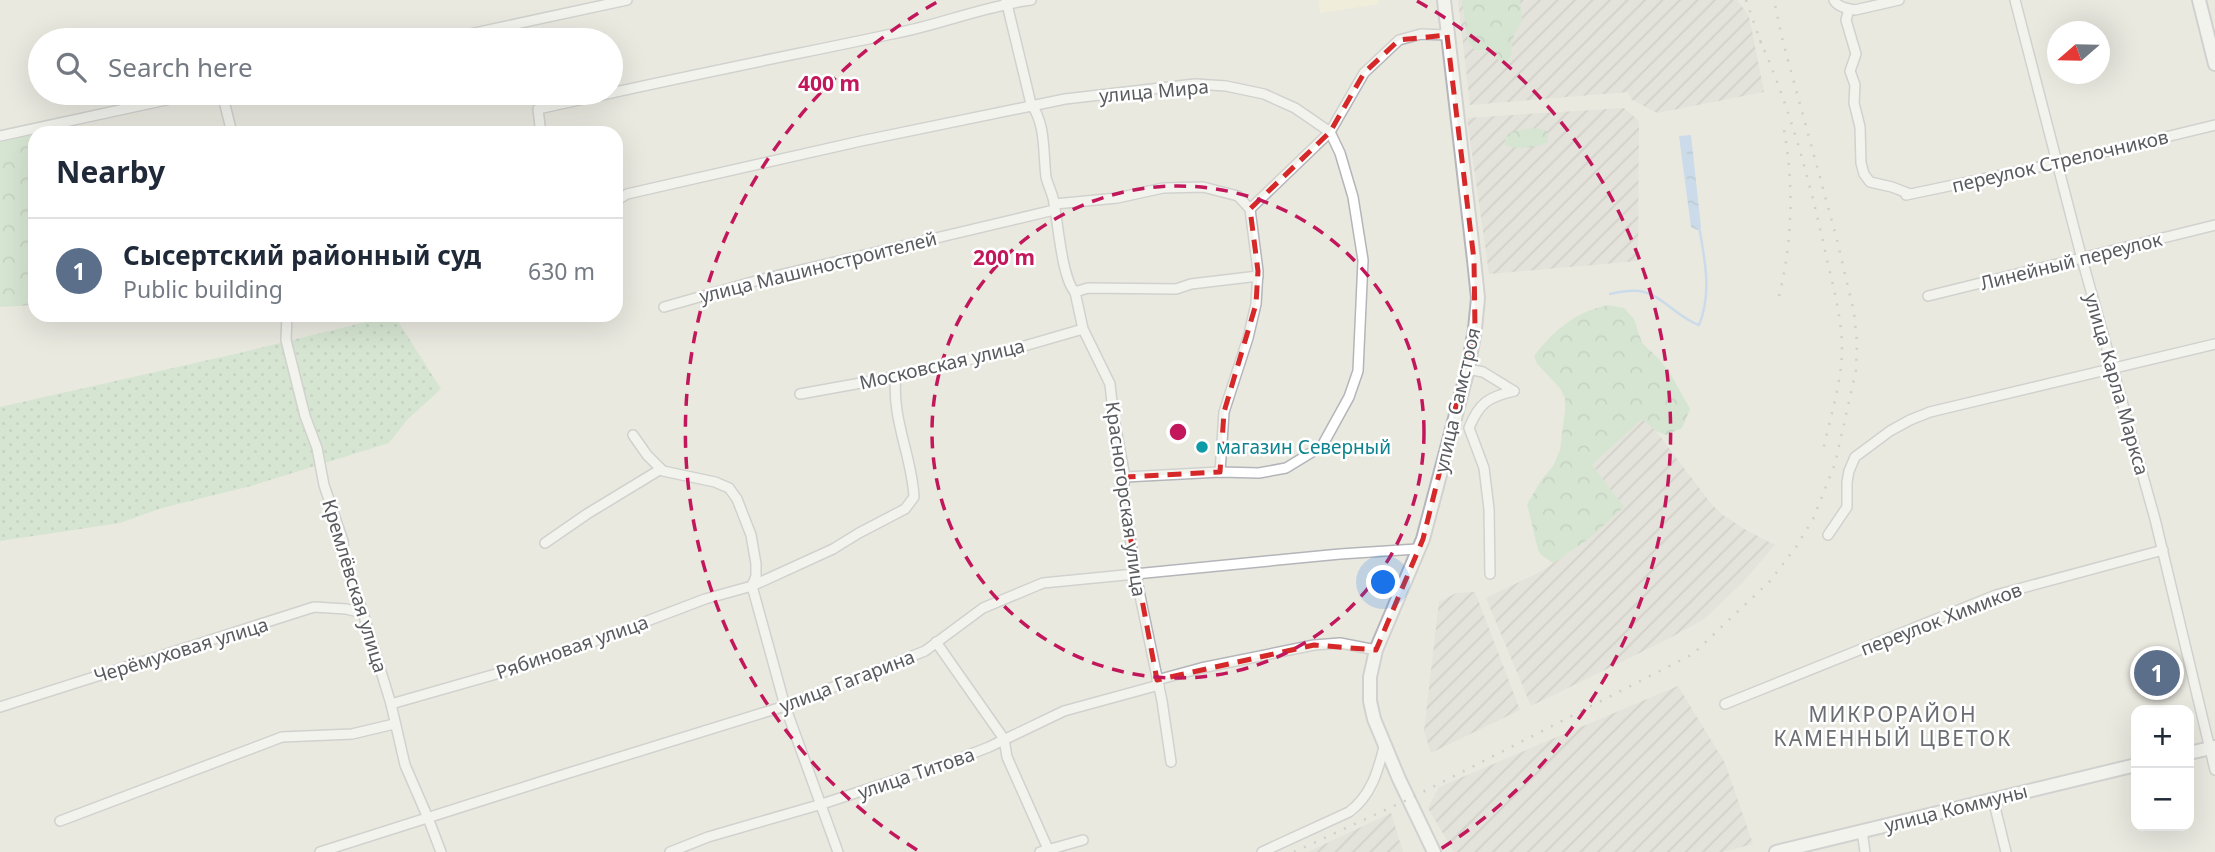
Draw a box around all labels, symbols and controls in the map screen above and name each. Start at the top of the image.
north arrow [2047,21,2110,84]
search box [28,28,623,105]
icon: search [52,48,90,86]
text: Search here [108,49,253,85]
text: 400 m [798,69,860,97]
street label: улица Мира [1098,73,1210,109]
street label: переулок Стрелочников [1949,123,2171,199]
text: Nearby [56,151,165,192]
street label: улица Машиностроителей [697,225,939,309]
street label: Линейный переулок [1977,226,2165,296]
text: Сысертский районный суд [123,237,481,273]
text: 200 m [973,243,1035,271]
text: 1 [72,255,86,287]
text: 630 m [528,255,595,287]
text: Public building [123,273,283,305]
street label: улица Карла Маркса [2079,290,2155,478]
street label: улица Самстроя [1428,325,1486,475]
street label: Московская улица [857,332,1027,396]
street label: Красногорская улица [1099,400,1153,598]
centre of rings [1166,420,1190,444]
place label: магазин Северный [1216,434,1391,460]
marker: магазин Северный [1194,439,1210,455]
street label: Кремлёвская улица [316,496,394,676]
your location [1366,565,1400,599]
street label: переулок Химиков [1857,576,2025,662]
street label: Рябиновая улица [492,609,652,685]
street label: Черёмуховая улица [91,611,271,689]
street label: улица Гагарина [776,643,918,719]
pin: 1 [2134,647,2180,699]
district label: МИКРОРАЙОН КАМЕННЫЙ ЦВЕТОК [1774,700,2012,752]
map controls [2131,705,2194,831]
button: + [2131,705,2194,768]
street label: улица Титова [854,741,978,805]
button: − [2131,768,2194,831]
street label: улица Коммуны [1882,778,2030,838]

